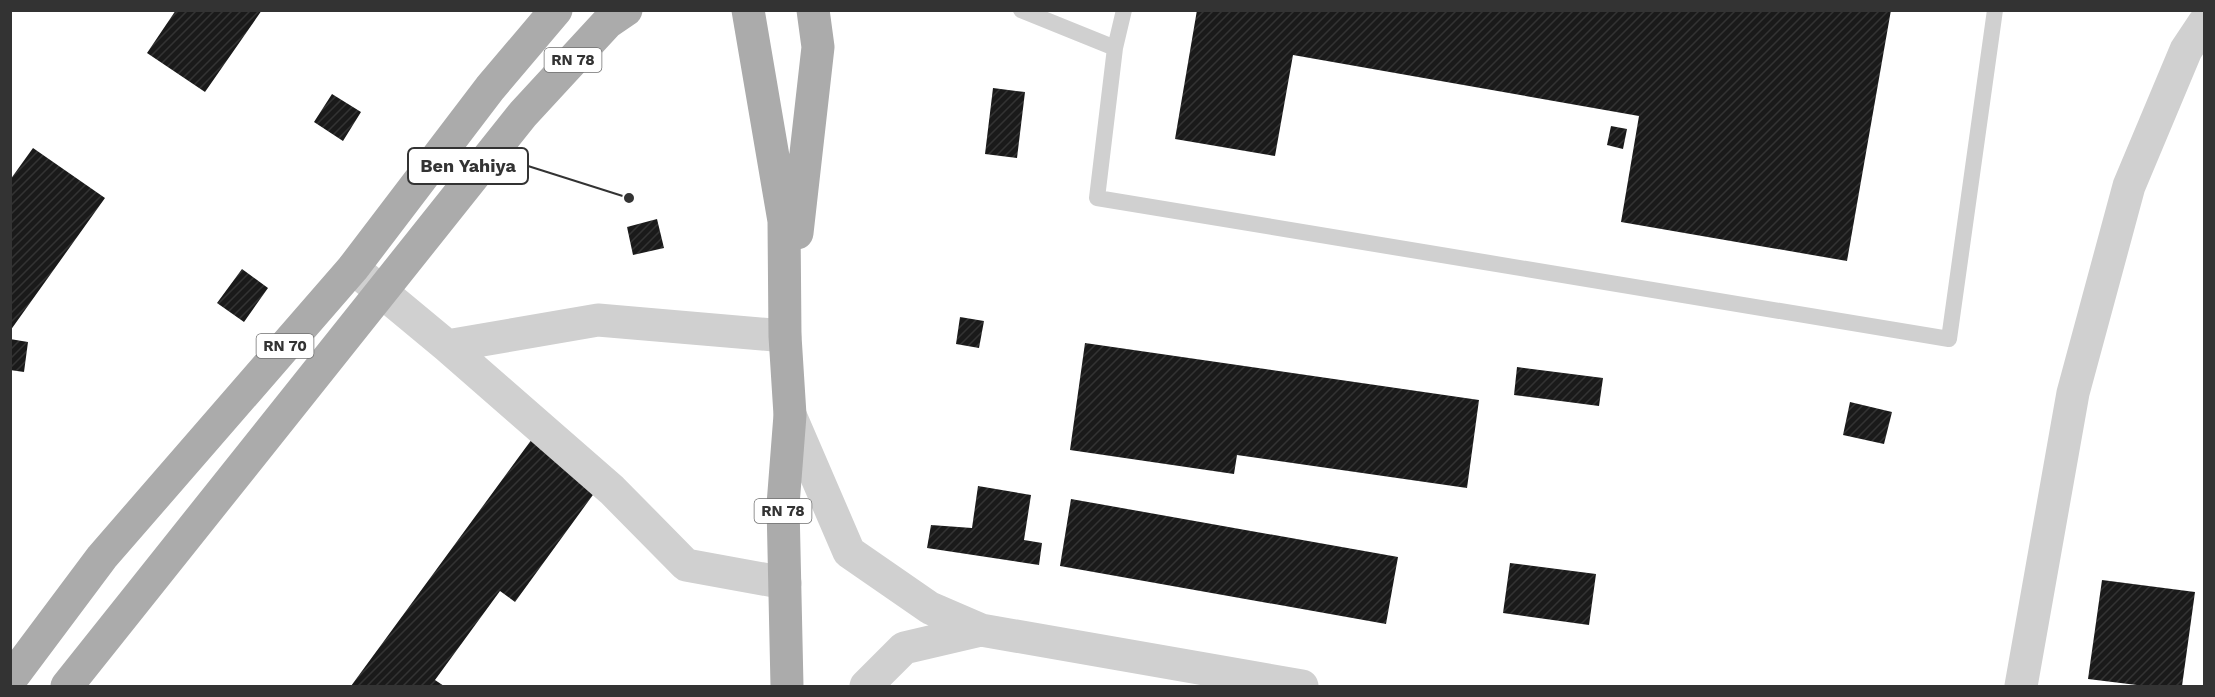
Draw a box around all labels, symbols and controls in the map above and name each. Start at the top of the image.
road number: RN 78 [544,48,602,72]
callout: Ben Yahiya [408,148,528,184]
text: Ben Yahiya [420,155,516,176]
road number: RN 70 [256,334,314,358]
road number: RN 78 [754,499,812,523]

